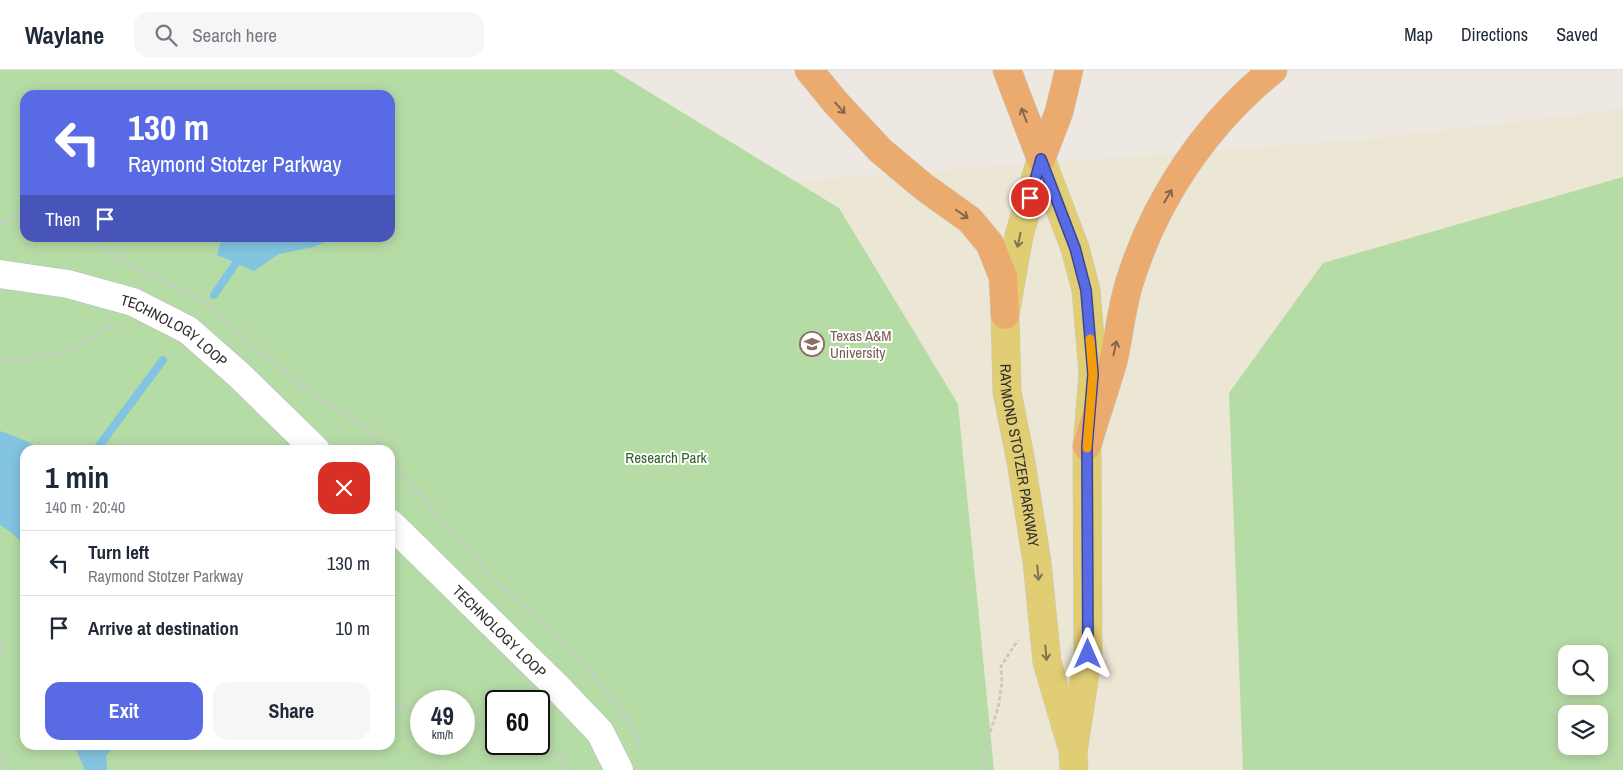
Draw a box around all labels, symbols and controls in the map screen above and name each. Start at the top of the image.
search box [134,12,484,57]
text: Waylane [25,19,104,51]
icon: search [152,21,180,49]
text: Search here [192,22,277,48]
text: Map [1404,22,1433,47]
text: Directions [1461,22,1528,47]
text: Saved [1556,22,1598,47]
one-way arrow [834,101,846,114]
text: 130 m [128,104,209,151]
one-way arrow [1019,108,1028,123]
icon: left [45,110,110,175]
text: Raymond Stotzer Parkway [128,149,342,179]
pin [1009,177,1051,219]
icon: arrive [1016,184,1044,212]
one-way arrow [1163,189,1173,203]
icon: arrive [91,205,119,233]
text: Then [45,206,81,232]
one-way arrow [955,209,969,219]
one-way arrow [1014,232,1023,248]
street label: TECHNOLOGY LOOP [119,289,232,371]
place label: Texas A&M University [830,325,892,363]
school or university icon: Texas A&M University [799,331,825,357]
one-way arrow [1111,341,1121,357]
street label: RAYMOND STOTZER PARKWAY [996,364,1045,549]
park label: Research Park [625,447,708,468]
text: 1 min [45,457,109,497]
button: close [318,462,370,514]
text: 140 m · 20:40 [45,496,125,518]
text: Turn left [88,539,149,565]
icon: left [45,549,73,577]
text: 130 m [327,550,370,576]
text: Raymond Stotzer Parkway [88,565,243,587]
one-way arrow [1033,565,1043,581]
street label: TECHNOLOGY LOOP [448,580,551,682]
icon: arrive [45,614,73,642]
text: Arrive at destination [88,615,239,641]
text: 10 m [335,615,370,641]
position arrow [1061,627,1113,679]
one-way arrow [1041,644,1051,660]
map controls [1558,645,1608,755]
button: search [1558,645,1608,695]
button: Exit [45,682,203,740]
button: Share [213,682,370,740]
speed limit sign: 60 [485,690,550,755]
text: 49 [431,699,454,733]
button: layers [1558,705,1608,755]
text: km/h [432,727,453,743]

